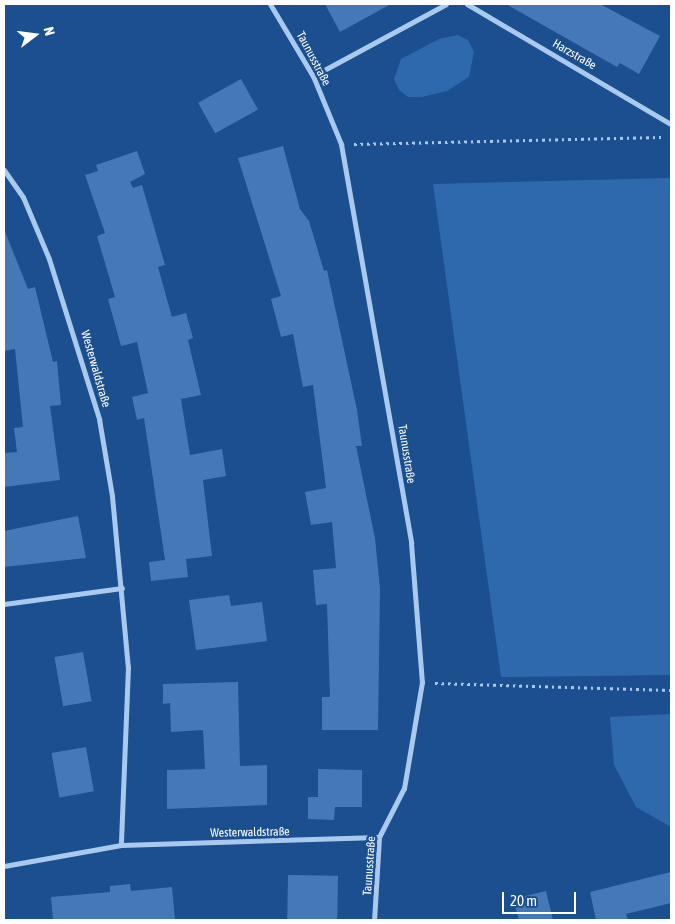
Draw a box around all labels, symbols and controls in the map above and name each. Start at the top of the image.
north arrow [10,10,60,60]
text: N [41,25,58,37]
street label: Taunusstraße [293,29,333,89]
street label: Harzstraße [550,37,598,73]
street label: Westerwaldstraße [77,329,113,409]
street label: Taunusstraße [394,424,418,484]
street label: Westerwaldstraße [210,825,290,841]
street label: Taunusstraße [361,836,379,896]
scale bar [505,882,579,914]
text: 20 m [510,892,537,909]

